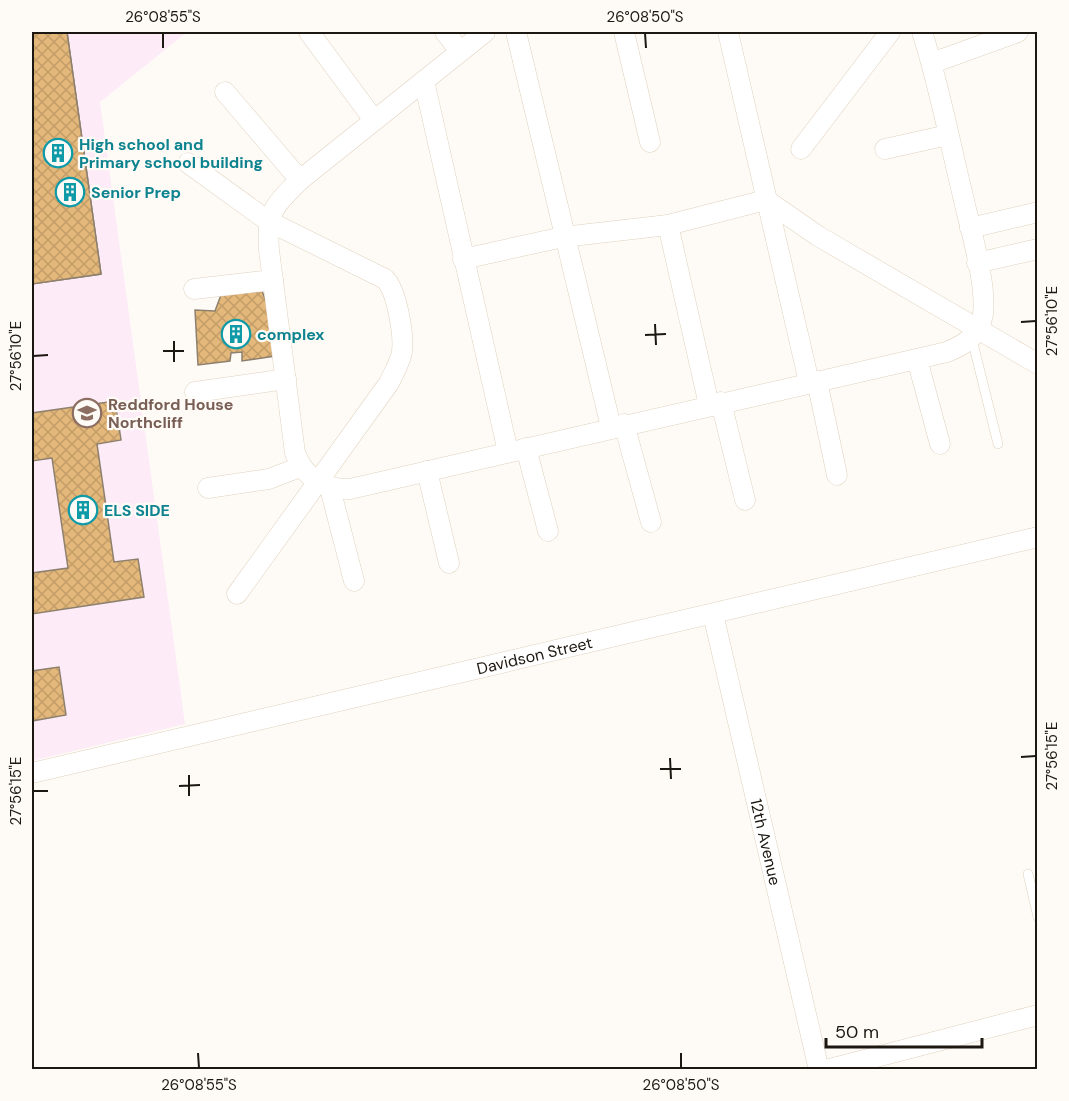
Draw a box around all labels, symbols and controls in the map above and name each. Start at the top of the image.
text: 26°08'55"S [125,7,201,27]
text: 26°08'50"S [607,7,684,27]
place label: High school and Primary school building [79,134,263,173]
building icon: High school and Primary school building [42,137,74,169]
building icon: Senior Prep [54,176,86,208]
place label: Senior Prep [91,182,181,203]
text: 27°56'10"E [1042,286,1062,356]
building icon: complex [220,318,252,350]
text: 27°56'10"E [6,321,26,391]
place label: complex [257,324,324,345]
place label: Reddford House Northcliff [108,394,233,433]
school or university icon: Reddford House Northcliff [71,397,103,429]
building icon: ELS SIDE [67,494,99,526]
place label: ELS SIDE [104,500,170,521]
street label: Davidson Street [474,631,594,679]
text: 27°56'15"E [1042,722,1062,790]
text: 27°56'15"E [6,757,26,825]
street label: 12th Avenue [746,797,786,887]
scale bar [826,1011,982,1049]
text: 50 m [835,1020,879,1044]
text: 26°08'55"S [161,1075,237,1095]
text: 26°08'50"S [643,1075,720,1095]

